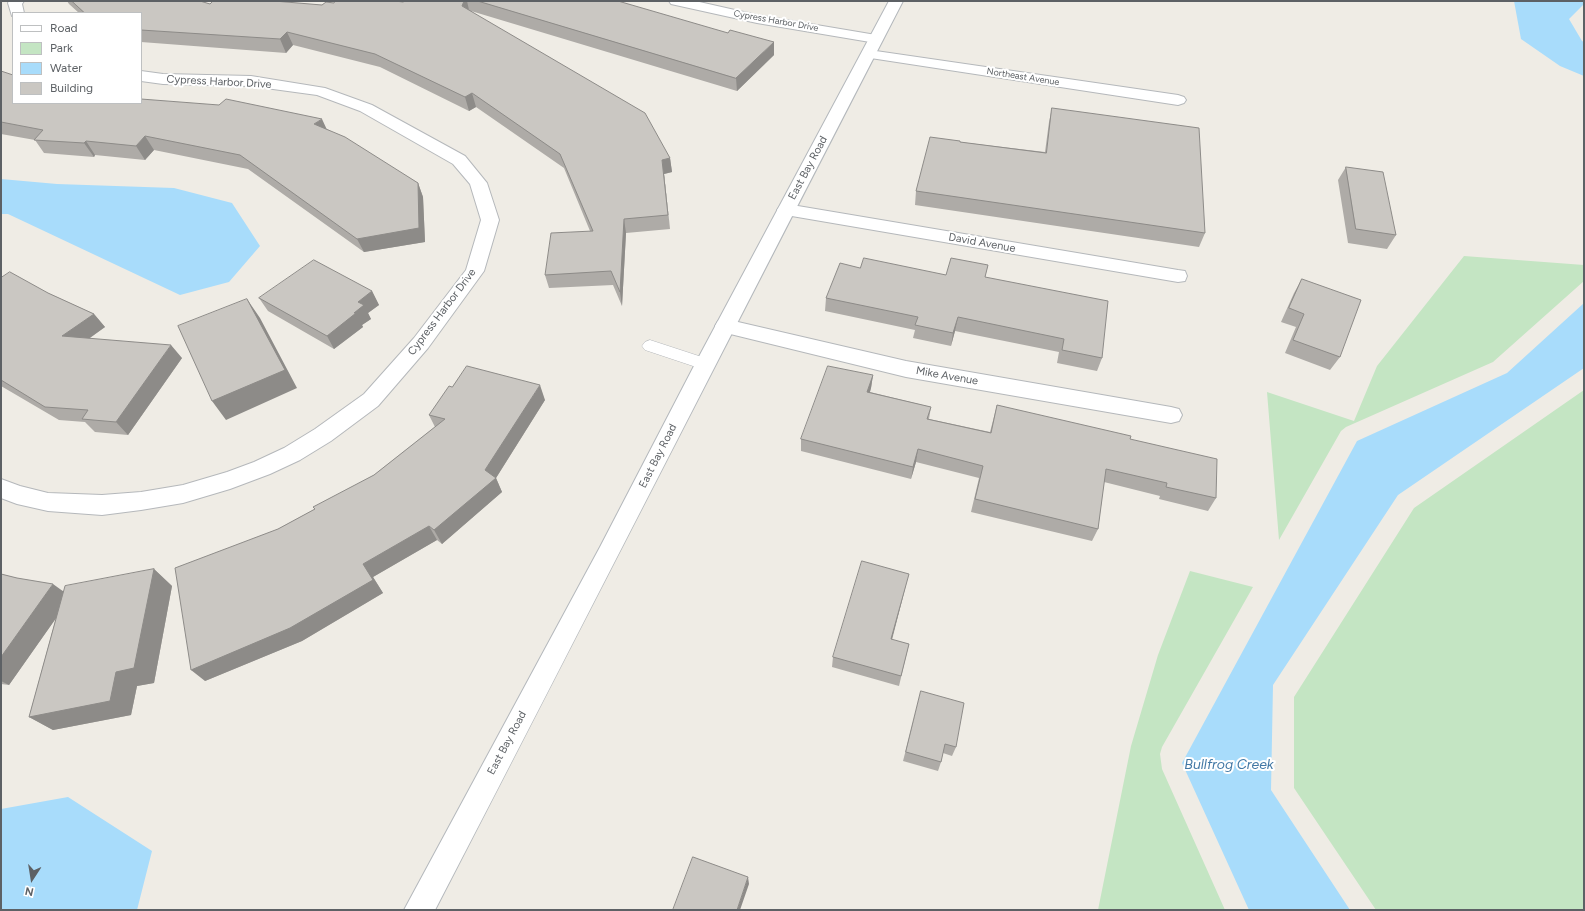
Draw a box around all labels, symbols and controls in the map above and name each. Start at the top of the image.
street label: Cypress Harbor Drive [733,8,819,34]
legend [12,12,142,104]
text: Road [50,21,78,35]
text: Park [50,41,73,55]
text: Water [50,61,82,75]
street label: Northeast Avenue [986,66,1060,88]
street label: Cypress Harbor Drive [166,73,272,91]
text: Building [50,81,93,95]
street label: East Bay Road [786,134,830,202]
street label: David Avenue [948,231,1016,255]
street label: Cypress Harbor Drive [405,266,479,358]
street label: Mike Avenue [915,364,979,388]
street label: East Bay Road [636,422,680,490]
street label: East Bay Road [485,709,529,777]
water label: Bullfrog Creek [1184,757,1274,773]
north arrow [12,859,52,899]
text: N [24,884,35,898]

